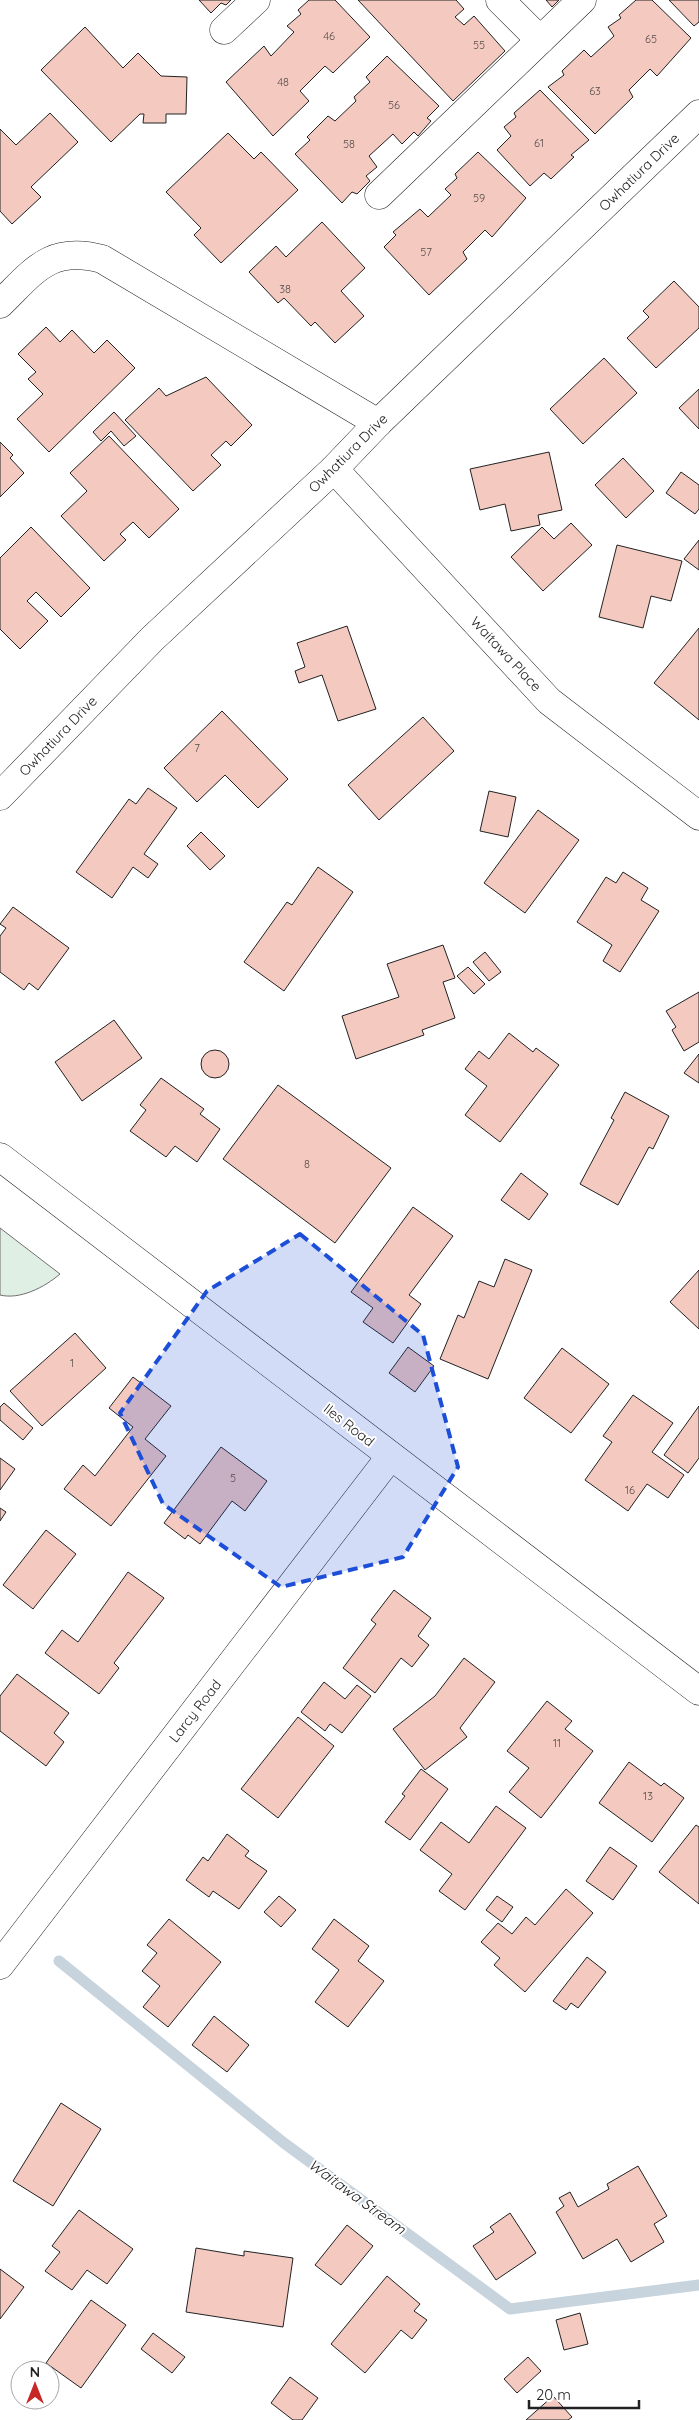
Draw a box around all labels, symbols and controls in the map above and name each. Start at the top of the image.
house number: 46 [323,29,335,43]
house number: 65 [645,32,657,46]
house number: 55 [473,38,485,52]
house number: 48 [277,75,289,89]
house number: 63 [589,84,601,98]
house number: 56 [388,98,400,112]
street label: Owhatiura Drive [595,129,683,215]
house number: 61 [534,136,544,150]
house number: 58 [343,137,355,151]
house number: 59 [473,191,485,205]
house number: 57 [420,245,432,259]
house number: 38 [279,282,291,296]
street label: Owhatiura Drive [305,410,391,496]
street label: Waitawa Place [467,613,545,695]
street label: Owhatiura Drive [15,692,101,780]
house number: 7 [194,741,200,755]
house number: 8 [304,1157,310,1171]
house number: 1 [70,1356,74,1370]
street label: Iles Road [320,1400,378,1450]
house number: 5 [230,1471,236,1485]
house number: 16 [625,1483,635,1497]
street label: Larcy Road [165,1676,225,1746]
house number: 11 [553,1736,561,1750]
house number: 13 [643,1789,653,1803]
water label: Waitawa Stream [305,2155,410,2238]
north arrow [10,2360,60,2410]
text: N [30,2363,40,2381]
scale bar [529,2378,639,2410]
text: 20 m [536,2385,571,2404]

